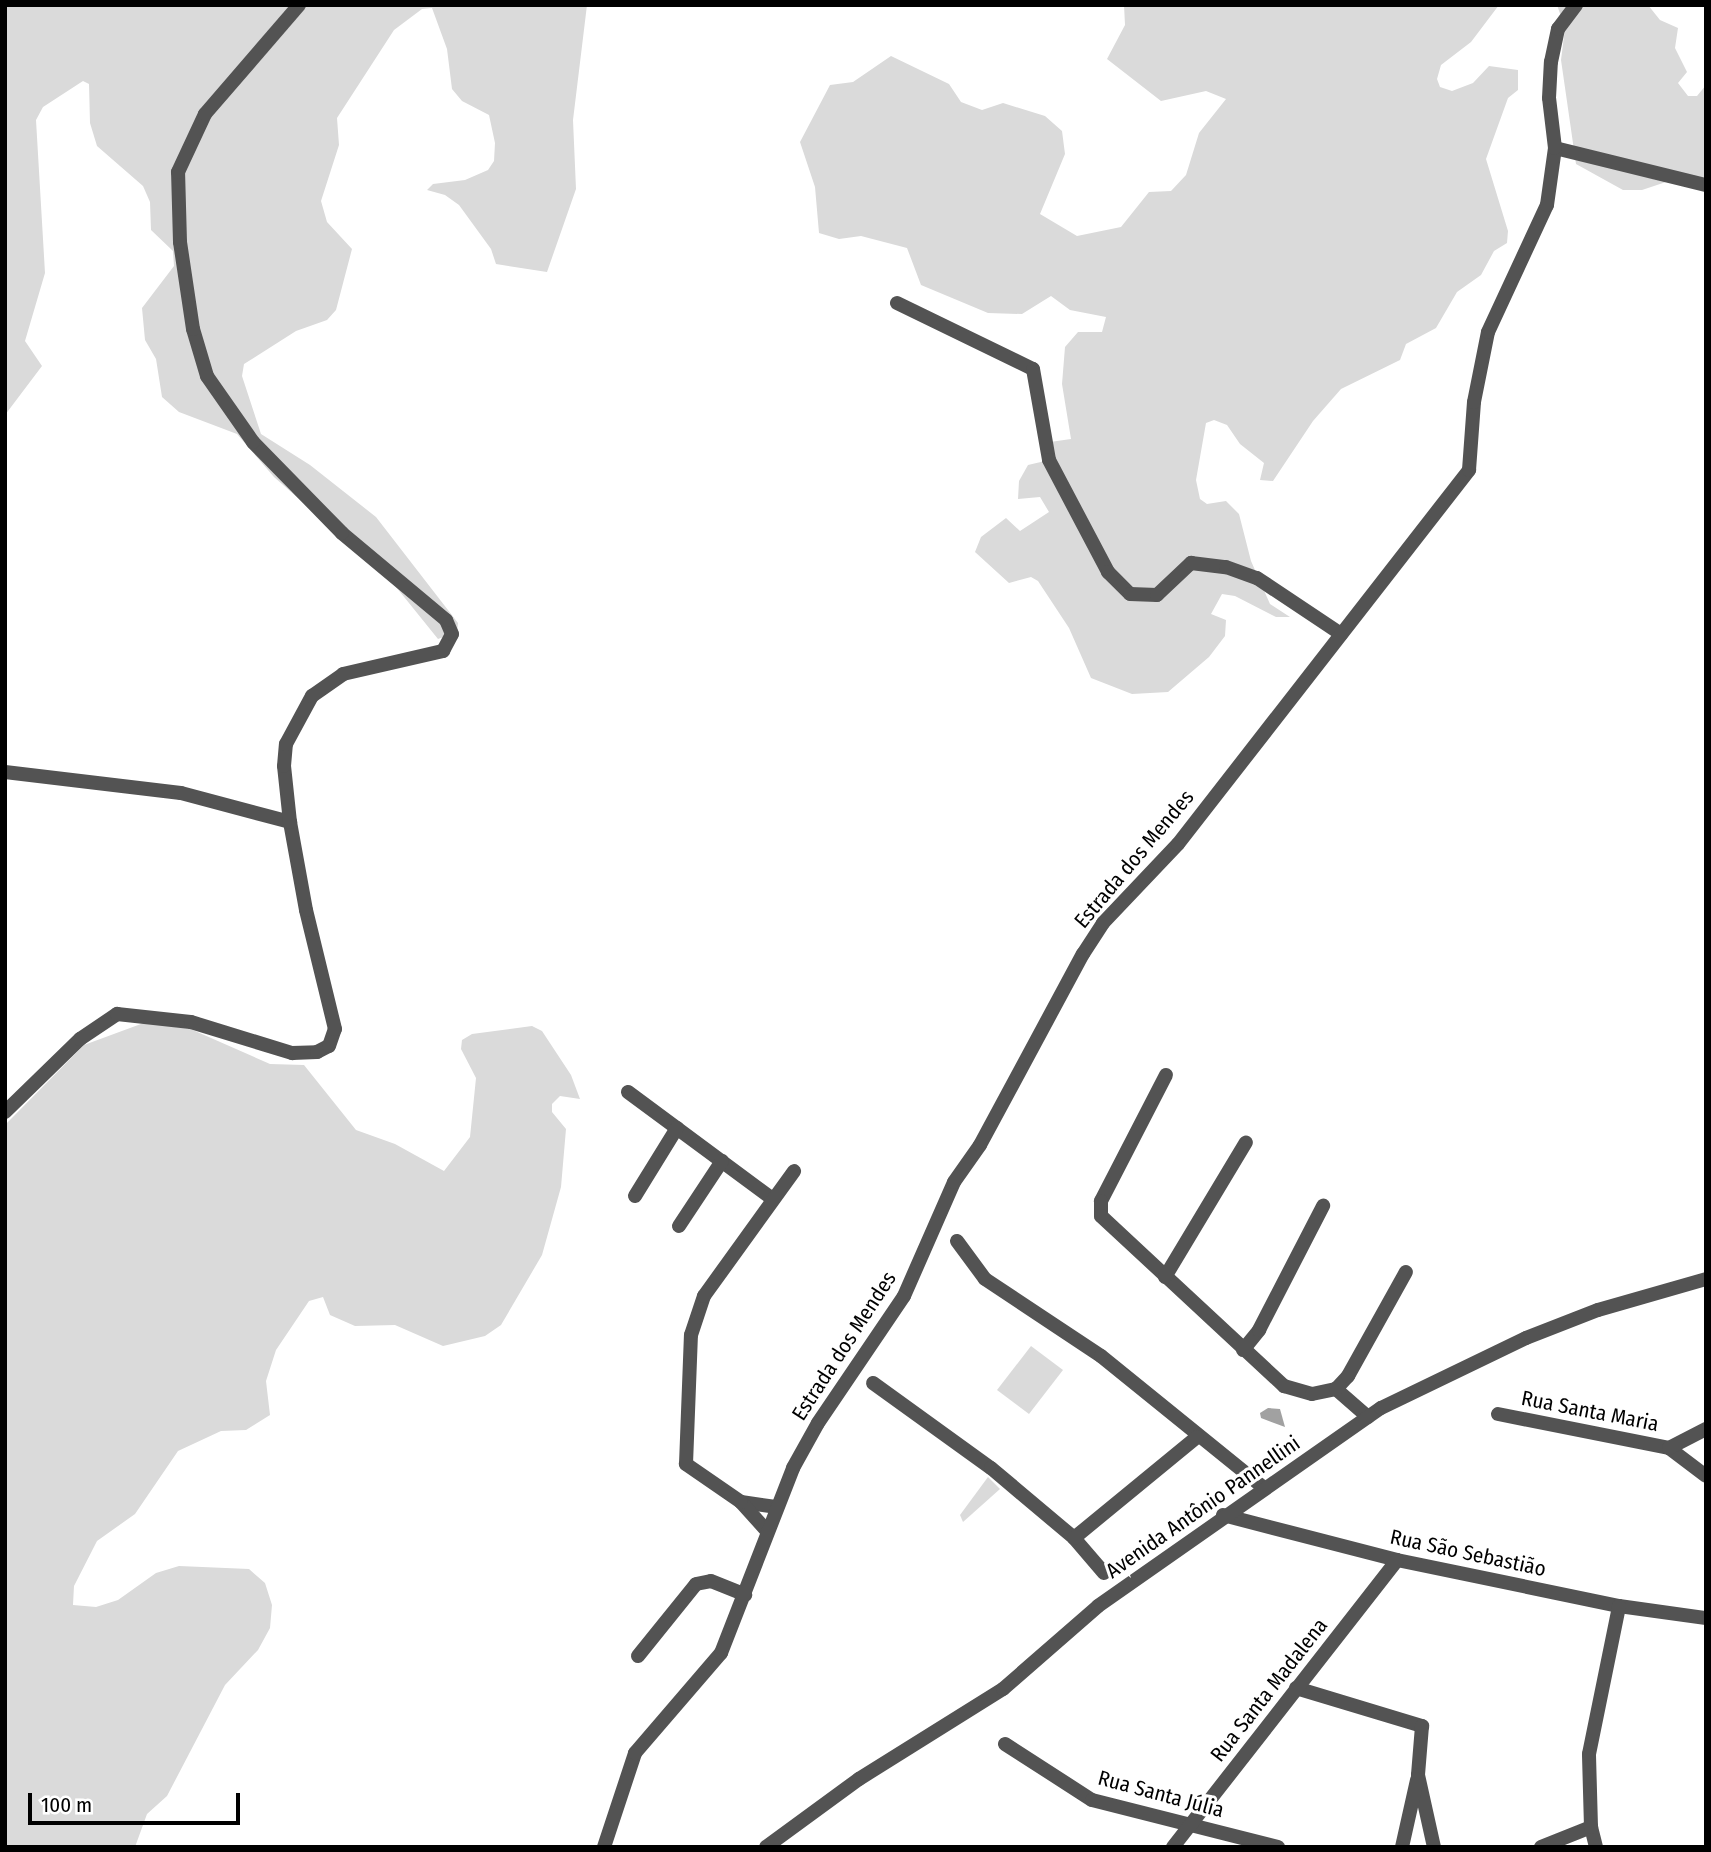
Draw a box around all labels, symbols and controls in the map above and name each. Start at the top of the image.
street label: Estrada dos Mendes [1069,785,1199,933]
street label: Estrada dos Mendes [787,1267,901,1425]
street label: Rua Santa Maria [1519,1385,1661,1437]
street label: Avenida Antônio Pannellini [1101,1430,1305,1584]
street label: Rua São Sebastião [1388,1524,1548,1582]
street label: Rua Santa Madalena [1205,1613,1333,1767]
street label: Rua Santa Júlia [1095,1765,1227,1823]
scale bar [32,1778,243,1822]
text: 100 m [41,1792,92,1818]

